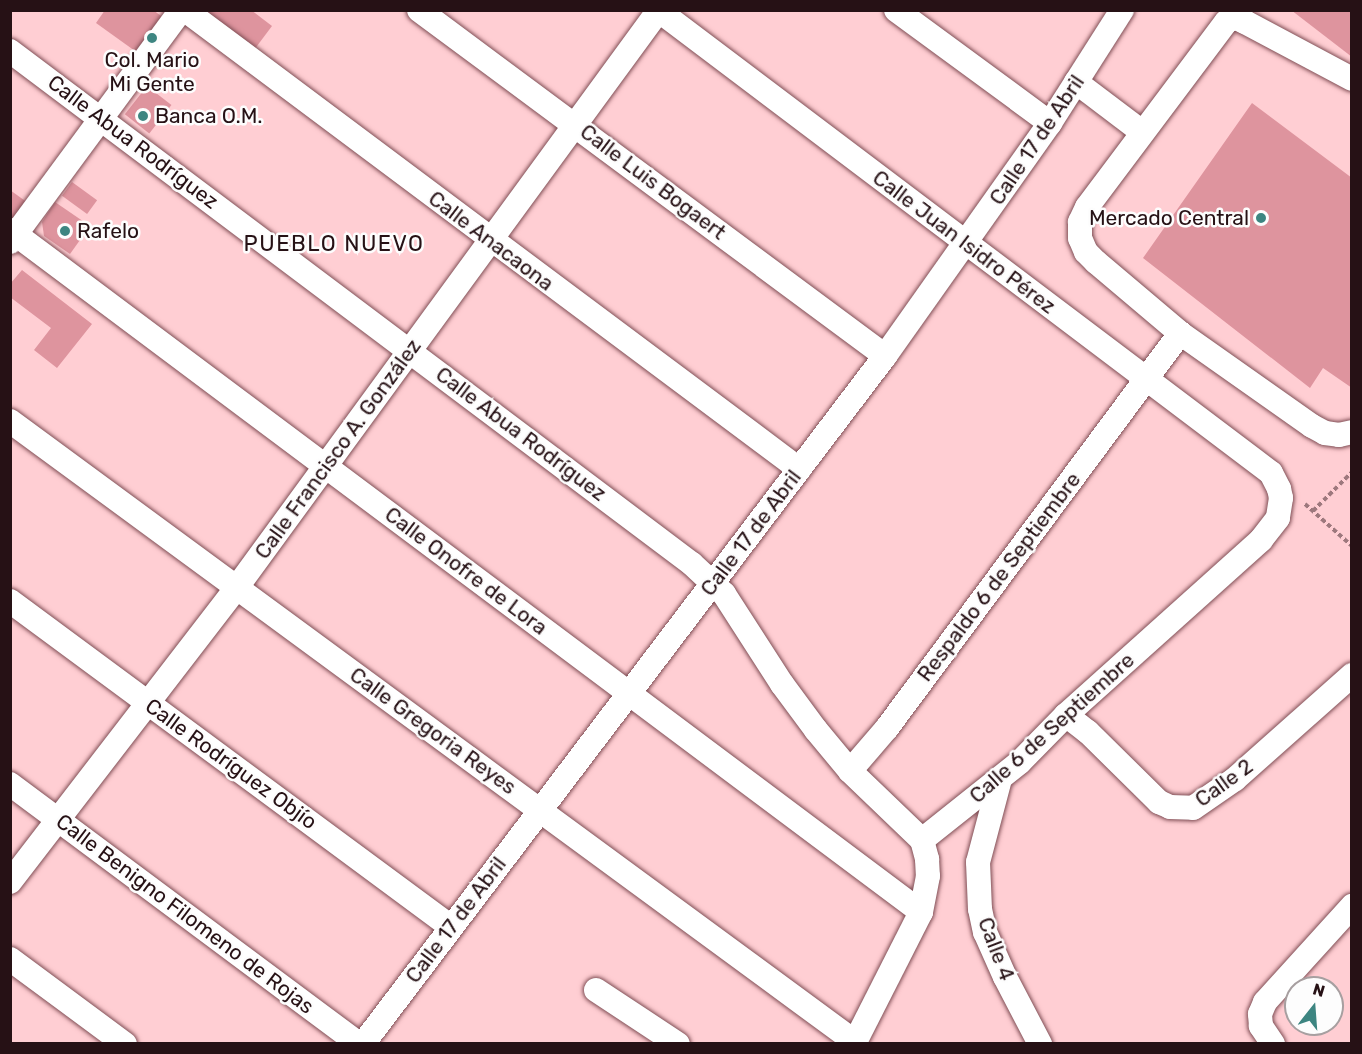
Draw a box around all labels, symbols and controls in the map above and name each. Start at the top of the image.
marker: Col. Mario Mi Gente [145,31,159,45]
place label: Col. Mario Mi Gente [105,47,199,97]
street label: Calle Abua Rodríguez [43,70,223,214]
street label: Calle 17 de Abril [984,70,1090,210]
place label: Banca O.M. [155,103,263,129]
marker: Banca O.M. [136,109,150,123]
street label: Calle Luis Bogaert [575,119,731,245]
street label: Calle Juan Isidro Pérez [868,165,1060,319]
street label: Calle Anacaona [423,186,559,296]
place label: Mercado Central [1089,205,1249,231]
marker: Mercado Central [1254,211,1268,225]
place label: Rafelo [77,218,139,244]
marker: Rafelo [58,224,72,238]
district label: PUEBLO NUEVO [244,231,424,257]
street label: Calle Francisco A. González [250,334,426,564]
street label: Calle Abua Rodríguez [431,362,611,506]
street label: Calle 17 de Abril [695,465,807,601]
street label: Respaldo 6 de Septiembre [912,468,1086,686]
street label: Calle Onofre de Lora [380,502,552,640]
street label: Calle 6 de Septiembre [964,647,1140,809]
street label: Calle Gregoria Reyes [345,662,521,800]
street label: Calle Rodríguez Objío [140,693,322,835]
street label: Calle 2 [1190,754,1258,812]
street label: Calle Benigno Filomeno de Rojas [51,809,319,1019]
street label: Calle 17 de Abril [400,852,512,988]
street label: Calle 4 [972,914,1020,984]
north arrow [1284,976,1344,1036]
text: N [1311,979,1327,1001]

